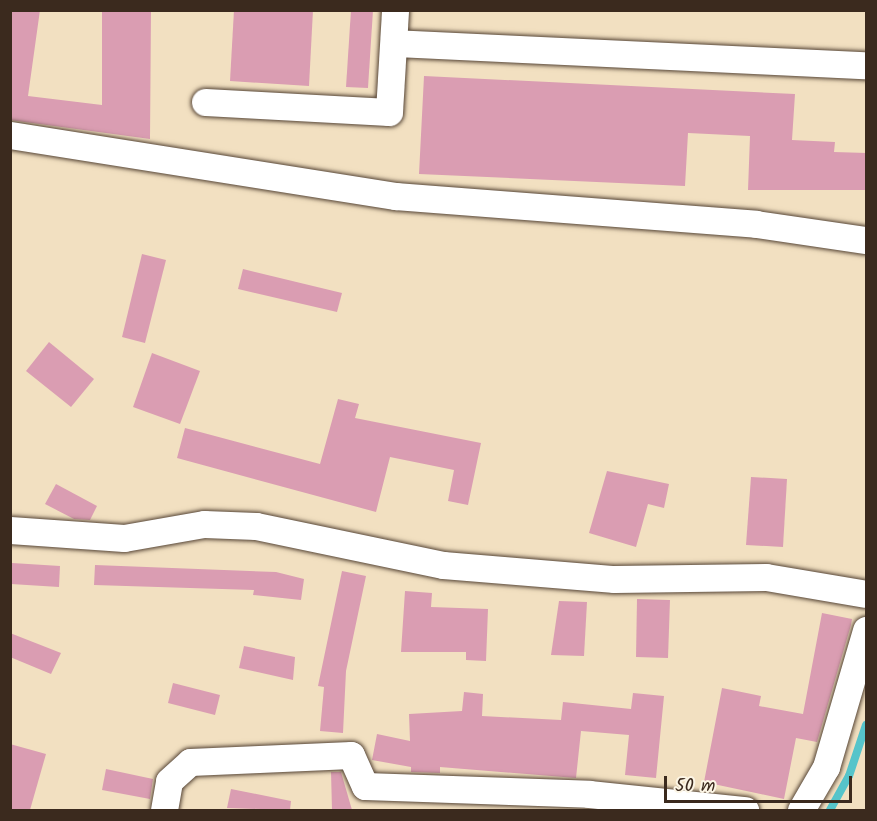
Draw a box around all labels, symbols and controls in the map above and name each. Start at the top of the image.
scale bar [667,764,854,802]
text: 50 m [675,772,715,801]

